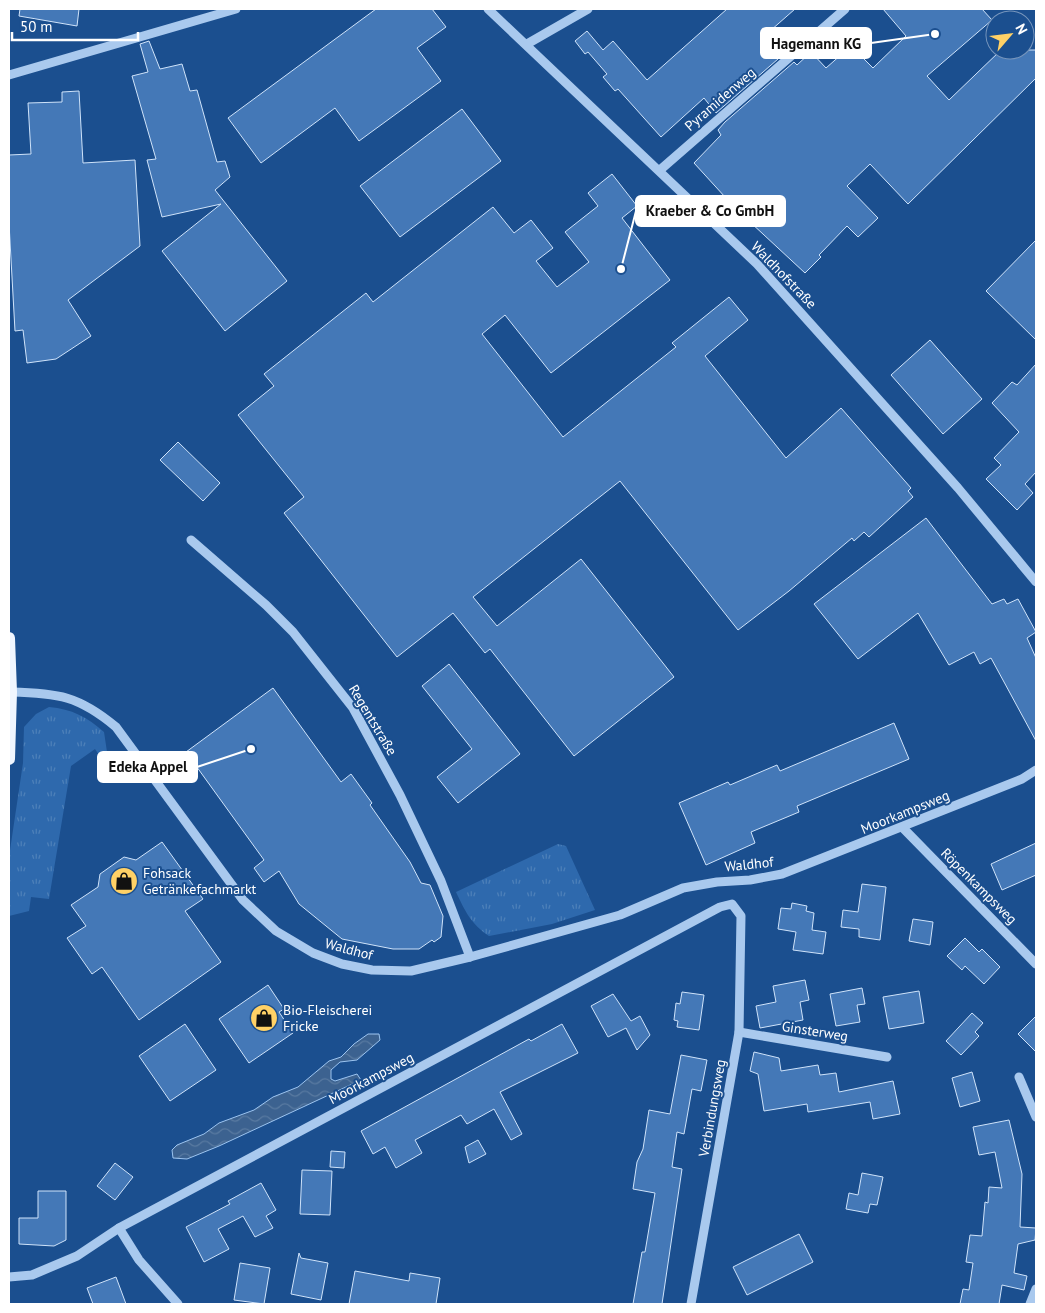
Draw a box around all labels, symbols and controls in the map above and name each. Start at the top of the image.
scale bar [12,10,139,42]
north arrow [985,10,1035,60]
text: 50 m [20,17,53,36]
text: N [1011,21,1032,37]
callout: Hagemann KG [761,28,871,58]
text: Hagemann KG [771,34,861,53]
street label: Pyramidenweg [681,63,759,135]
callout: Kraeber & Co GmbH [636,196,785,226]
text: Kraeber & Co GmbH [646,201,774,220]
street label: Waldhofstraße [747,238,821,312]
street label: Regentstraße [345,681,401,759]
callout: Edeka Appel [98,752,197,782]
text: Edeka Appel [109,757,188,776]
street label: Moorkampsweg [858,786,952,838]
street label: Röpenkampsweg [937,844,1021,928]
street label: Waldhof [724,852,775,876]
place label: Fohsack Getränkefachmarkt [143,864,257,898]
shop icon: Fohsack Getränkefachmarkt [109,866,139,896]
street label: Waldhof [323,934,376,964]
place label: Bio-Fleischerei Fricke [283,1001,372,1035]
shop icon: Bio-Fleischerei Fricke [249,1003,279,1033]
street label: Ginsterweg [781,1017,849,1045]
street label: Moorkampsweg [325,1048,417,1108]
street label: Verbindungsweg [694,1058,729,1159]

